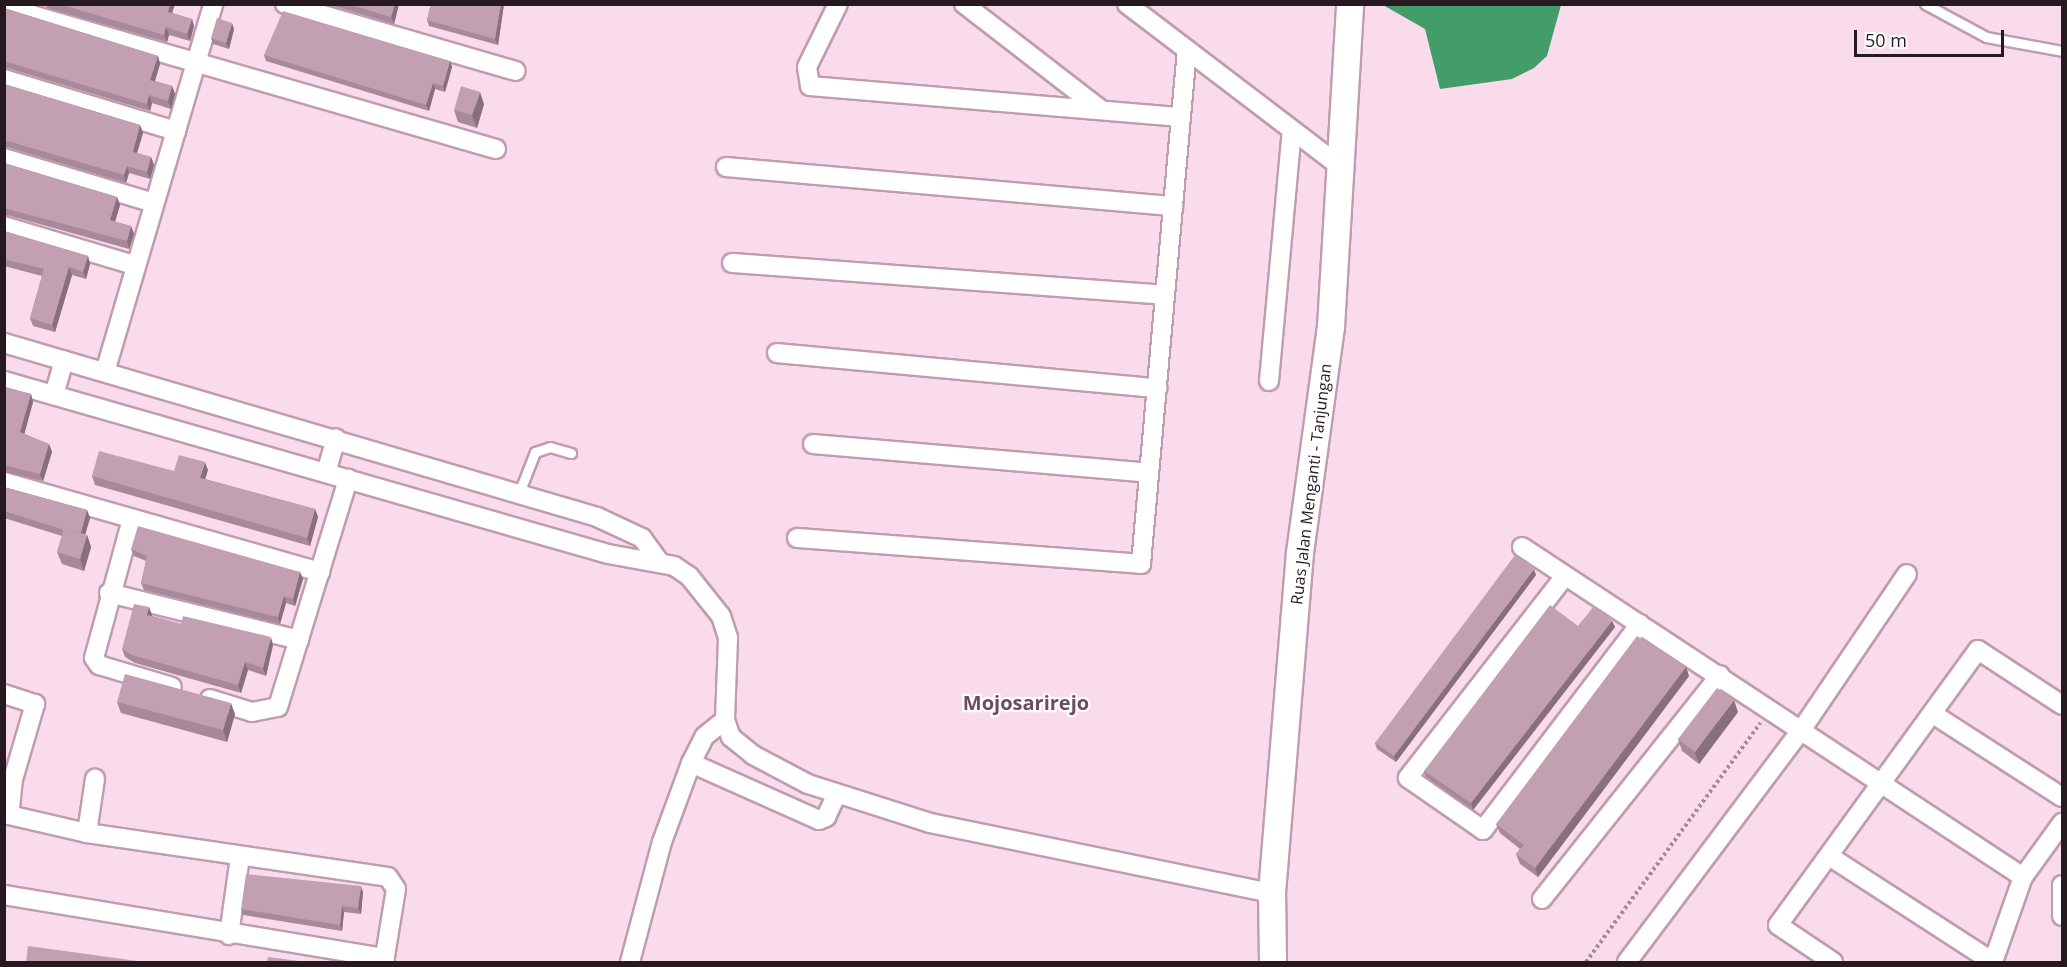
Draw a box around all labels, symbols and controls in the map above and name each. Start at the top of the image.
scale bar [1857,18,2007,56]
text: 50 m [1865,28,1907,52]
street label: Ruas Jalan Menganti - Tanjungan [1287,362,1335,606]
district label: Mojosarirejo [963,690,1089,714]

